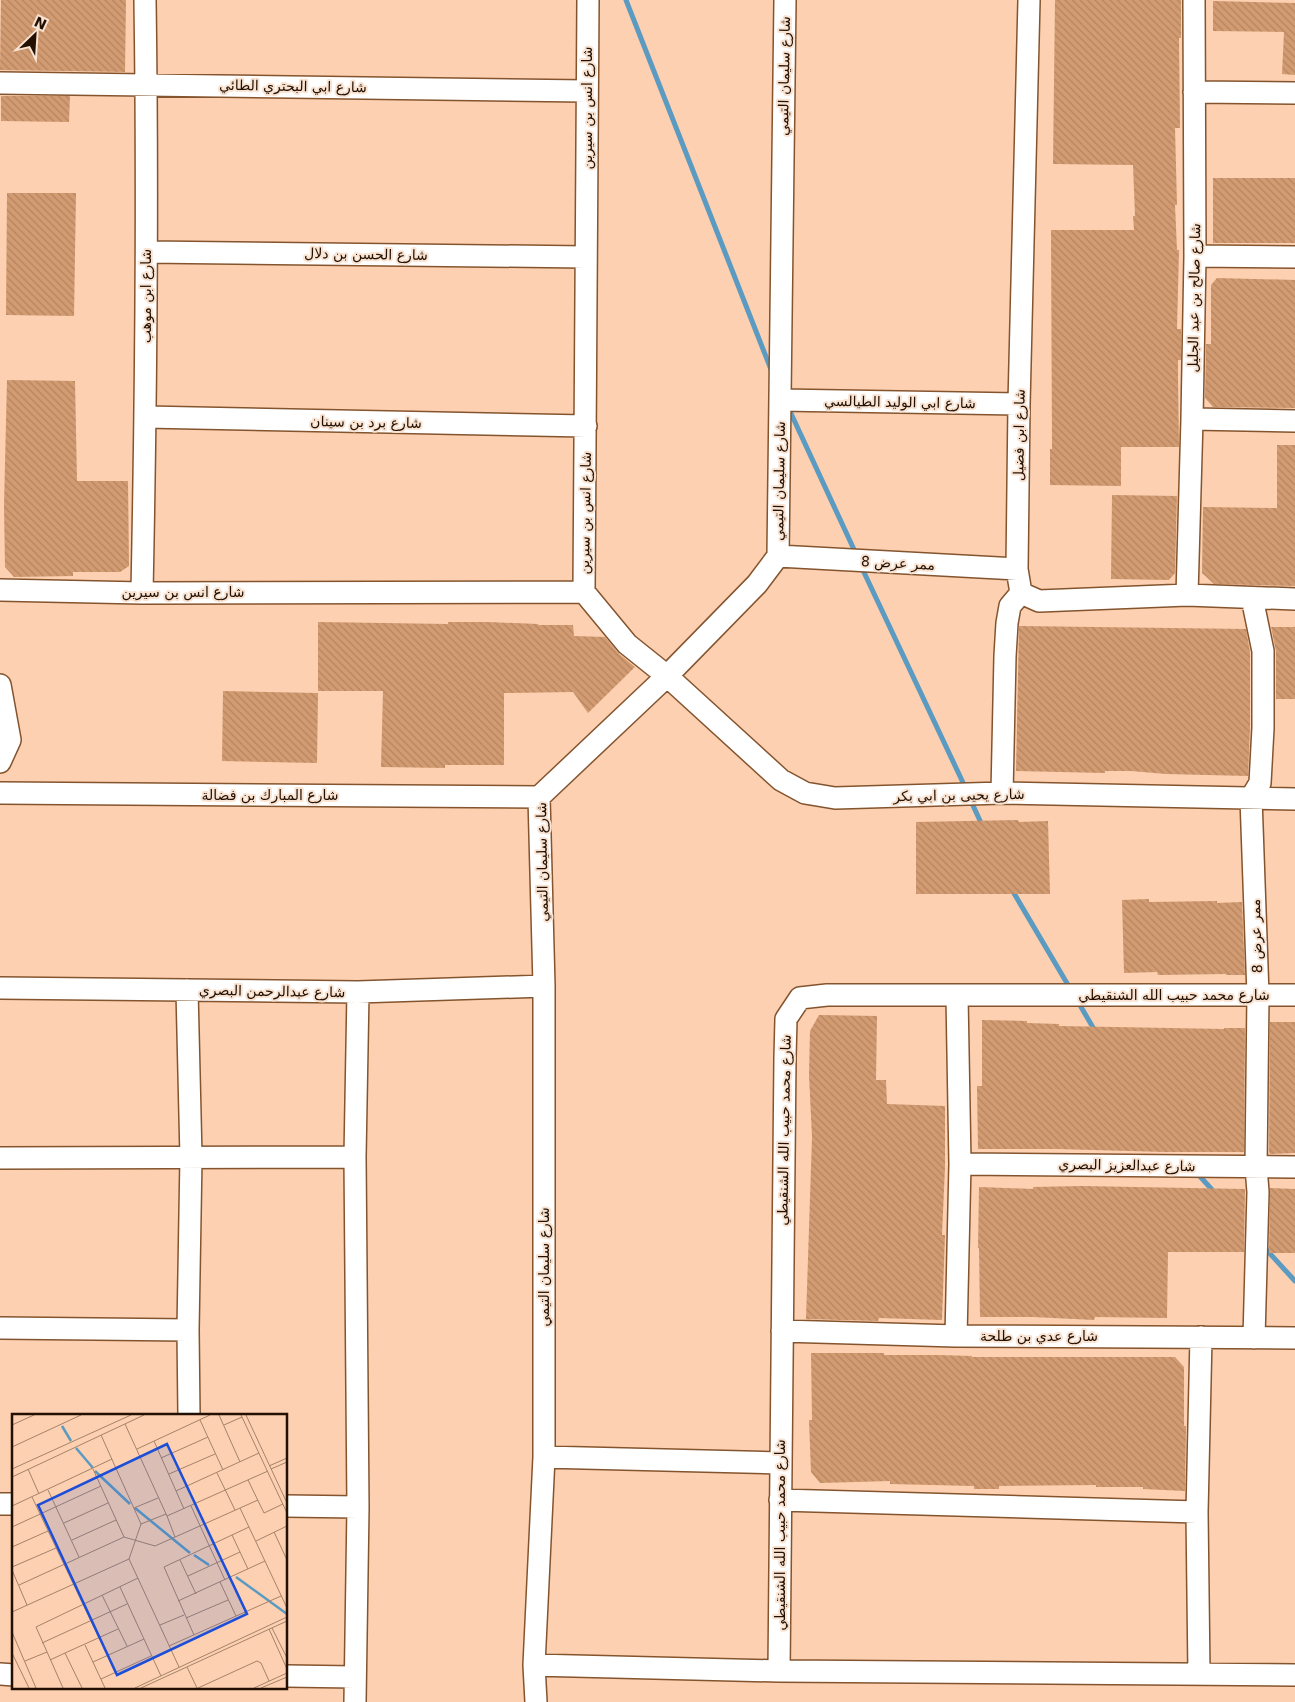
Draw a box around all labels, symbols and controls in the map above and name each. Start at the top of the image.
north arrow [10,10,60,60]
text: N [32,13,49,33]
street label: شارع سليمان التيمي [775,16,794,136]
street label: شارع انس بن سيرين [579,47,596,169]
street label: شارع ابي البحتري الطائي [219,77,367,96]
street label: شارع صالح بن عبد الجليل [1185,223,1204,373]
street label: شارع الحسن بن دلال [304,245,428,264]
street label: شارع ابن موهب [138,249,155,343]
street label: شارع ابن فضيل [1010,389,1029,481]
street label: شارع ابي الوليد الطيالسي [824,393,976,412]
street label: شارع برد بن سينان [310,413,422,432]
street label: شارع سليمان التيمي [770,421,789,541]
street label: شارع انس بن سيرين [576,451,595,575]
street label: ممر عرض 8 [861,553,935,574]
street label: شارع انس بن سيرين [122,584,244,601]
street label: شارع يحيى بن ابي بكر [892,786,1025,805]
street label: شارع المبارك بن فضالة [202,787,338,804]
street label: شارع سليمان التيمي [533,802,552,922]
street label: ممر عرض 8 [1247,899,1266,973]
street label: شارع عبدالرحمن البصري [199,982,345,1001]
street label: شارع محمد حبيب الله الشنقيطي [1078,987,1270,1004]
street label: شارع محمد حبيب الله الشنقيطي [774,1034,795,1226]
street label: شارع عبدالعزيز البصري [1058,1156,1196,1175]
street label: شارع سليمان التيمي [536,1207,553,1327]
street label: شارع عدي بن طلحة [980,1328,1098,1345]
inset map [12,1414,288,1690]
street label: شارع محمد حبيب الله الشنقيطي [772,1439,789,1631]

